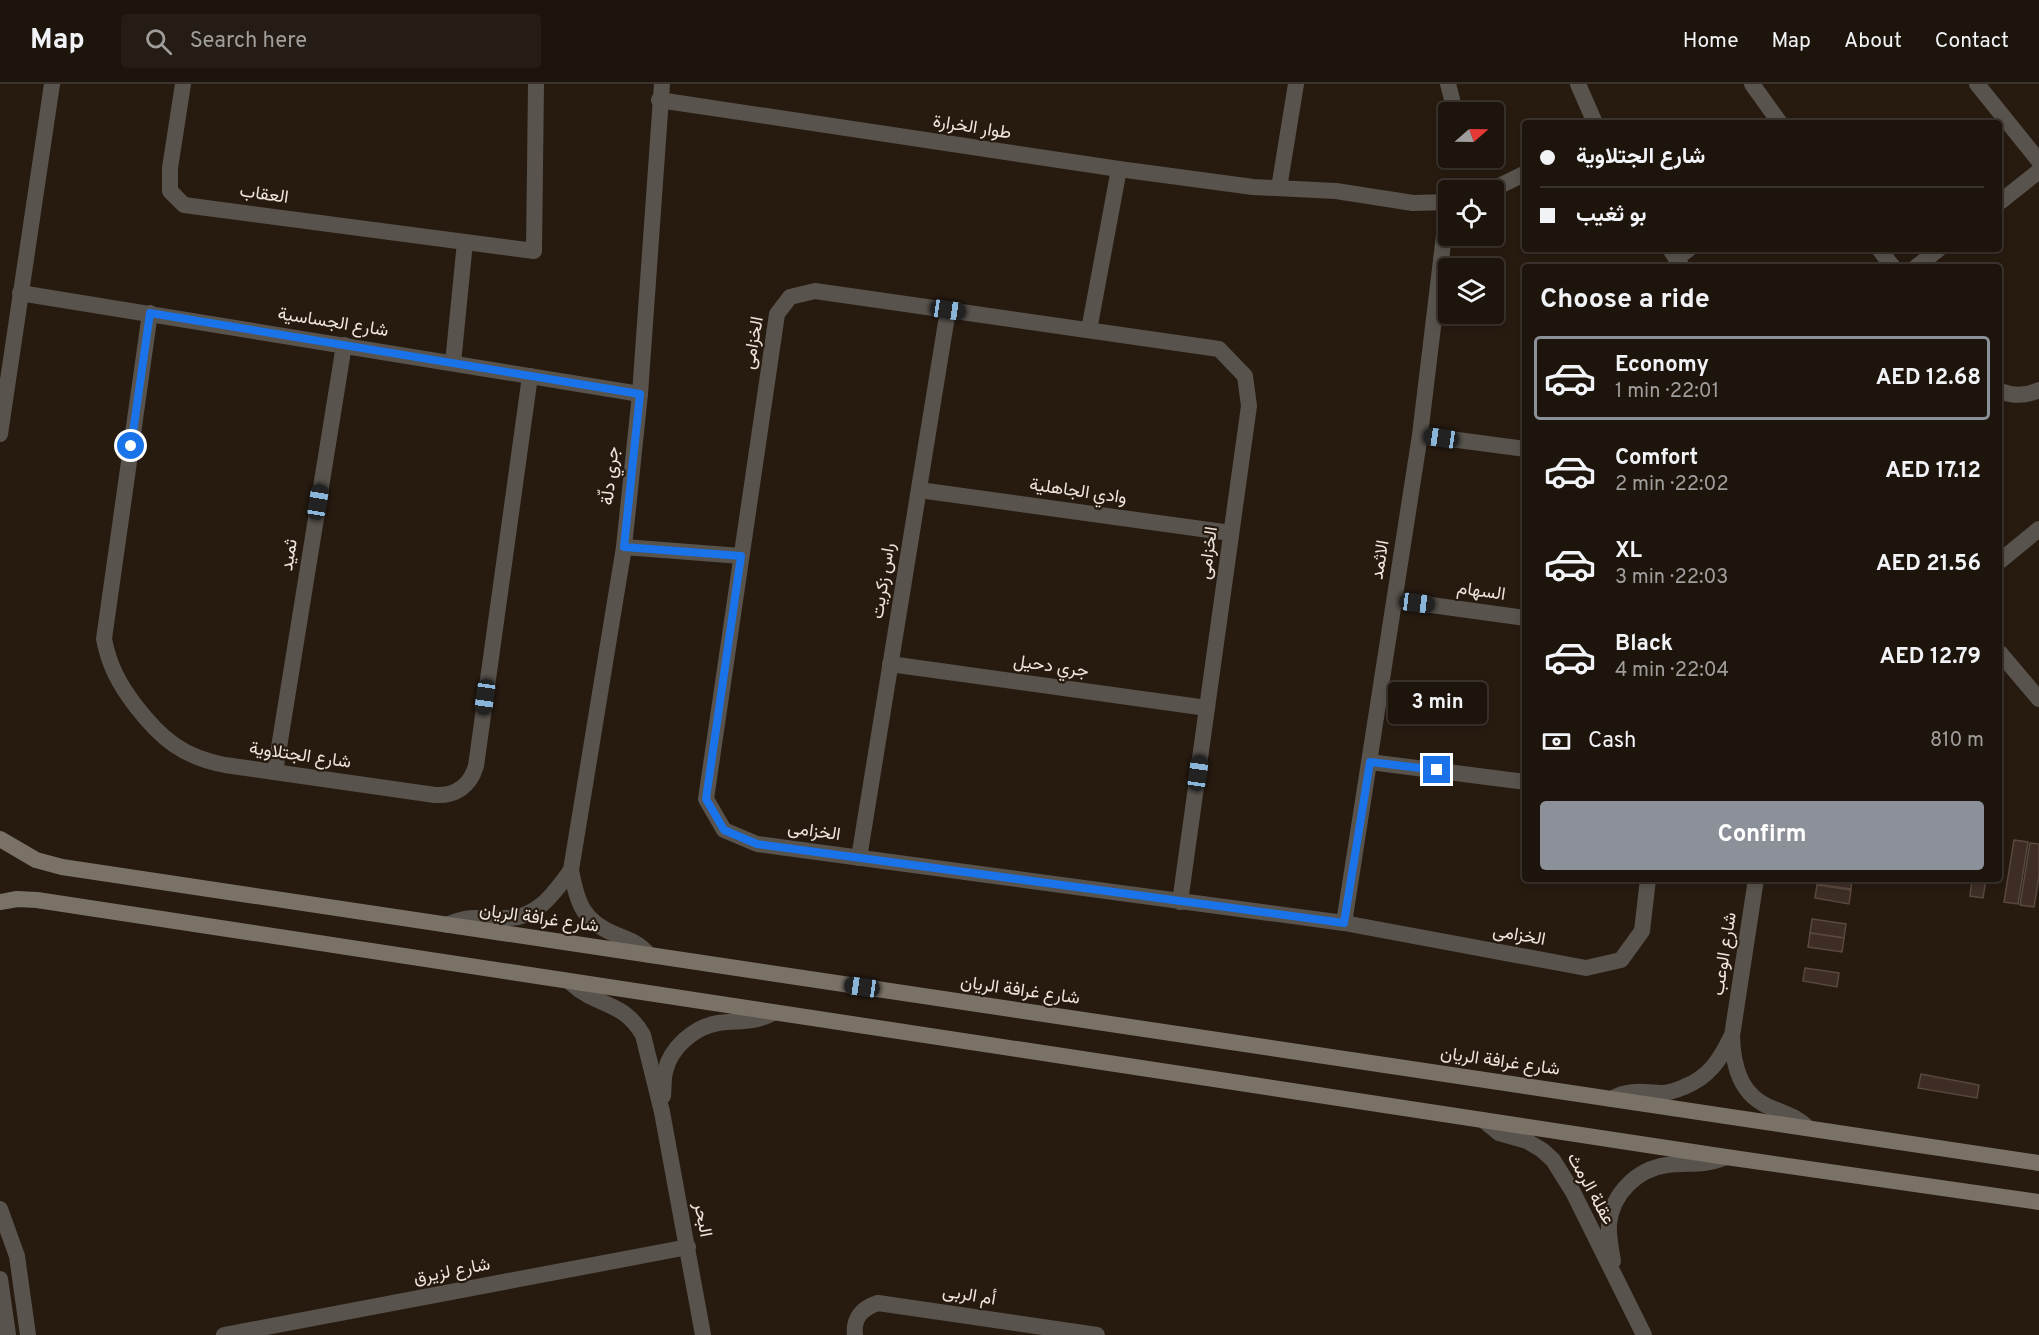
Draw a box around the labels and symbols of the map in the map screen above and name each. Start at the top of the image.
north arrow [1438,102,1504,168]
street label: طوار الخرارة [931,110,1013,146]
street label: العقاب [238,180,290,210]
car [929,299,967,321]
street label: شارع الجساسية [276,303,390,343]
street label: الخزامى [738,315,770,371]
car [1422,427,1460,449]
route start [117,432,144,459]
street label: جري دلّة [596,445,628,507]
street label: وادي الجاهلية [1028,474,1128,512]
car [306,483,330,521]
street label: الخزامى [1194,525,1224,581]
street label: ثميد [276,537,304,573]
street label: الاثمد [1367,539,1395,581]
street label: راس زكريت [867,541,901,621]
street label: السهام [1455,577,1507,607]
car [1398,592,1436,614]
street label: جري دحيل [1012,650,1090,686]
car [474,678,496,716]
callout: 3 min [1388,683,1486,725]
street label: شارع الجتلاوية [248,737,352,775]
car [1187,754,1209,792]
route end [1423,756,1450,783]
street label: الخزامى [786,817,842,847]
street label: شارع غرافة الريان [478,899,600,939]
street label: شارع الوعب [1707,911,1743,997]
street label: الخزامى [1491,920,1547,952]
street label: شارع غرافة الريان [959,971,1081,1011]
car [843,976,881,998]
street label: شارع غرافة الريان [1439,1042,1561,1082]
street label: عقلة الرمث [1561,1149,1619,1229]
street label: البحر [687,1200,717,1239]
street label: شارع لزيرق [412,1253,492,1291]
street label: أم الربى [941,1280,997,1312]

